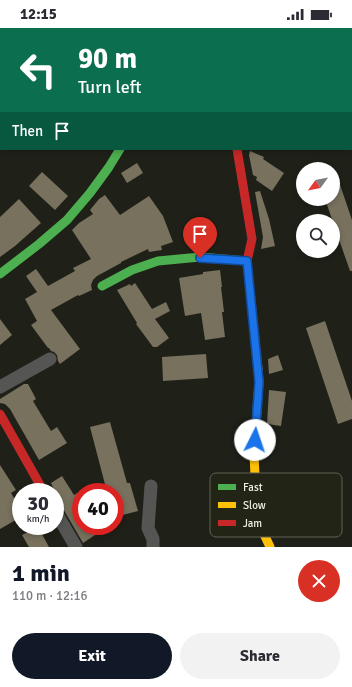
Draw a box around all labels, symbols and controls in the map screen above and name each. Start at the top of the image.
text: 12:15 [20,5,57,23]
text: 90 m [78,42,137,76]
icon: left [12,44,64,96]
text: Turn left [78,76,141,98]
icon: arrive [51,120,73,142]
text: Then [12,122,43,140]
north arrow [296,162,340,206]
map controls [296,162,340,258]
button: search [296,214,340,258]
pin [183,217,217,258]
icon: arrive [189,223,211,245]
position arrow [234,419,276,461]
legend [210,473,342,537]
text: Fast [243,481,263,494]
speed limit sign: 40 [72,483,124,535]
text: 30 [27,491,49,516]
text: Slow [243,499,266,512]
text: km/h [27,513,49,525]
text: Jam [243,517,262,530]
text: 1 min [12,558,70,588]
button: close [298,560,340,602]
text: 110 m · 12:16 [12,588,88,604]
button: Exit [12,633,172,679]
button: Share [180,633,340,679]

